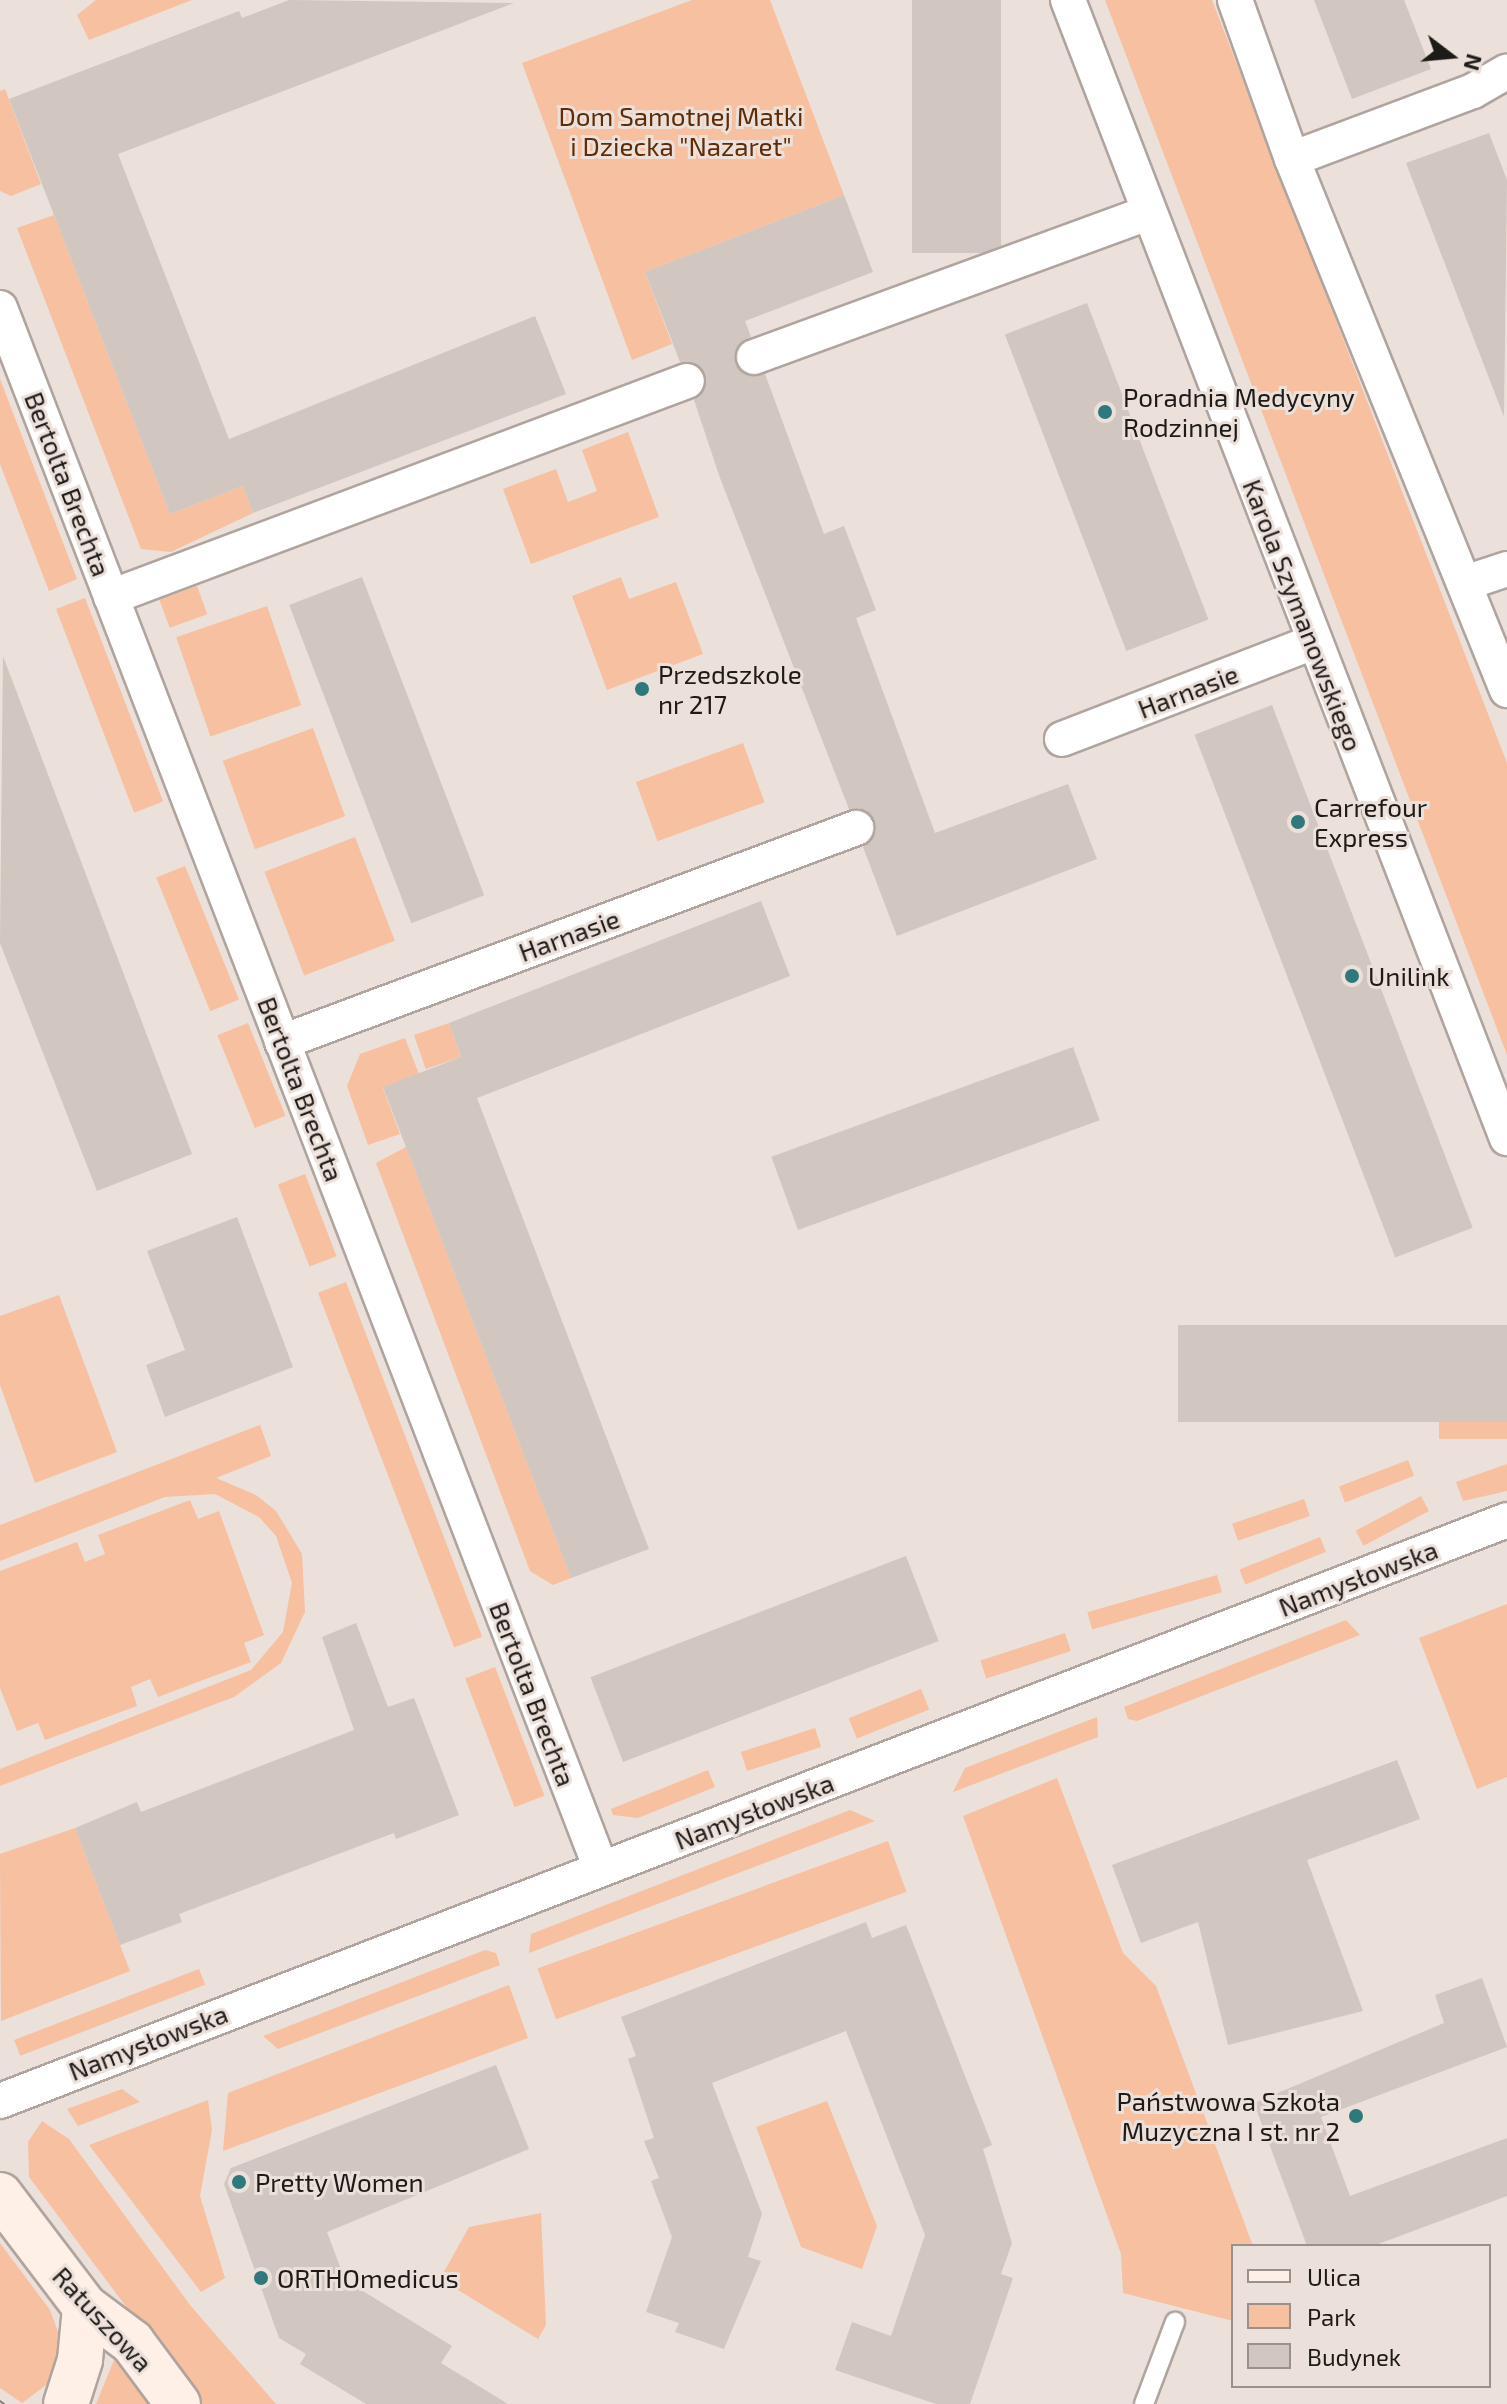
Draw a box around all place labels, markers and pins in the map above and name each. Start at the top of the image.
place label: Poradnia Medycyny Rodzinnej [1123,381,1355,442]
marker: Poradnia Medycyny Rodzinnej [1094,401,1116,423]
place label: Przedszkole nr 217 [658,658,802,720]
marker: Przedszkole nr 217 [633,680,651,698]
place label: Carrefour Express [1314,791,1427,852]
marker: Carrefour Express [1289,813,1307,831]
place label: Unilink [1368,960,1449,992]
marker: Unilink [1343,967,1361,985]
place label: Państwowa Szkoła Muzyczna I st. nr 2 [1117,2085,1340,2146]
marker: Państwowa Szkoła Muzyczna I st. nr 2 [1347,2107,1365,2125]
place label: Pretty Women [255,2166,425,2198]
marker: Pretty Women [230,2173,248,2191]
place label: ORTHOmedicus [277,2262,459,2294]
marker: ORTHOmedicus [252,2269,270,2287]

